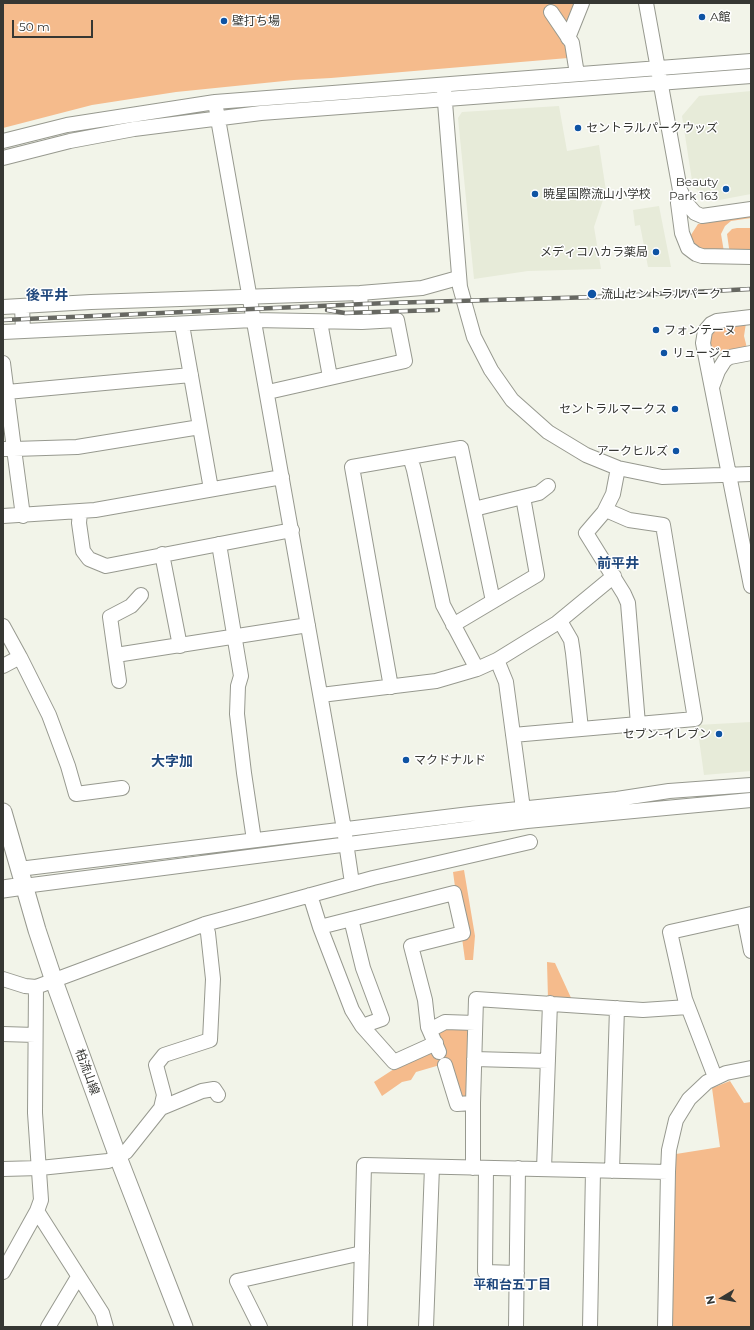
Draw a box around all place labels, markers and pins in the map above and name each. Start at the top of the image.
place label: A館 [710,10,731,24]
marker: A館 [697,12,707,22]
place label: 壁打ち場 [232,14,280,28]
marker: 壁打ち場 [219,16,229,26]
place label: セントラルパークウッズ [586,121,718,135]
marker: セントラルパークウッズ [573,123,583,133]
place label: Beauty Park 163 [669,175,718,203]
marker: Beauty Park 163 [721,184,731,194]
place label: 暁星国際流山小学校 [543,187,651,201]
marker: 暁星国際流山小学校 [530,189,540,199]
place label: メディコハカラ薬局 [540,245,648,259]
marker: メディコハカラ薬局 [651,247,661,257]
place label: 流山セントラルパーク [601,287,721,301]
marker: 流山セントラルパーク [586,288,598,300]
place label: フォンテーヌ [664,323,736,337]
marker: フォンテーヌ [651,325,661,335]
place label: リュージュ [672,346,732,360]
marker: リュージュ [659,348,669,358]
place label: セントラルマークス [559,402,667,416]
marker: セントラルマークス [670,404,680,414]
place label: アークヒルズ [597,444,668,458]
marker: アークヒルズ [671,446,681,456]
place label: セブン-イレブン [622,727,711,741]
marker: セブン-イレブン [714,729,724,739]
place label: マクドナルド [414,753,486,767]
marker: マクドナルド [401,755,411,765]

